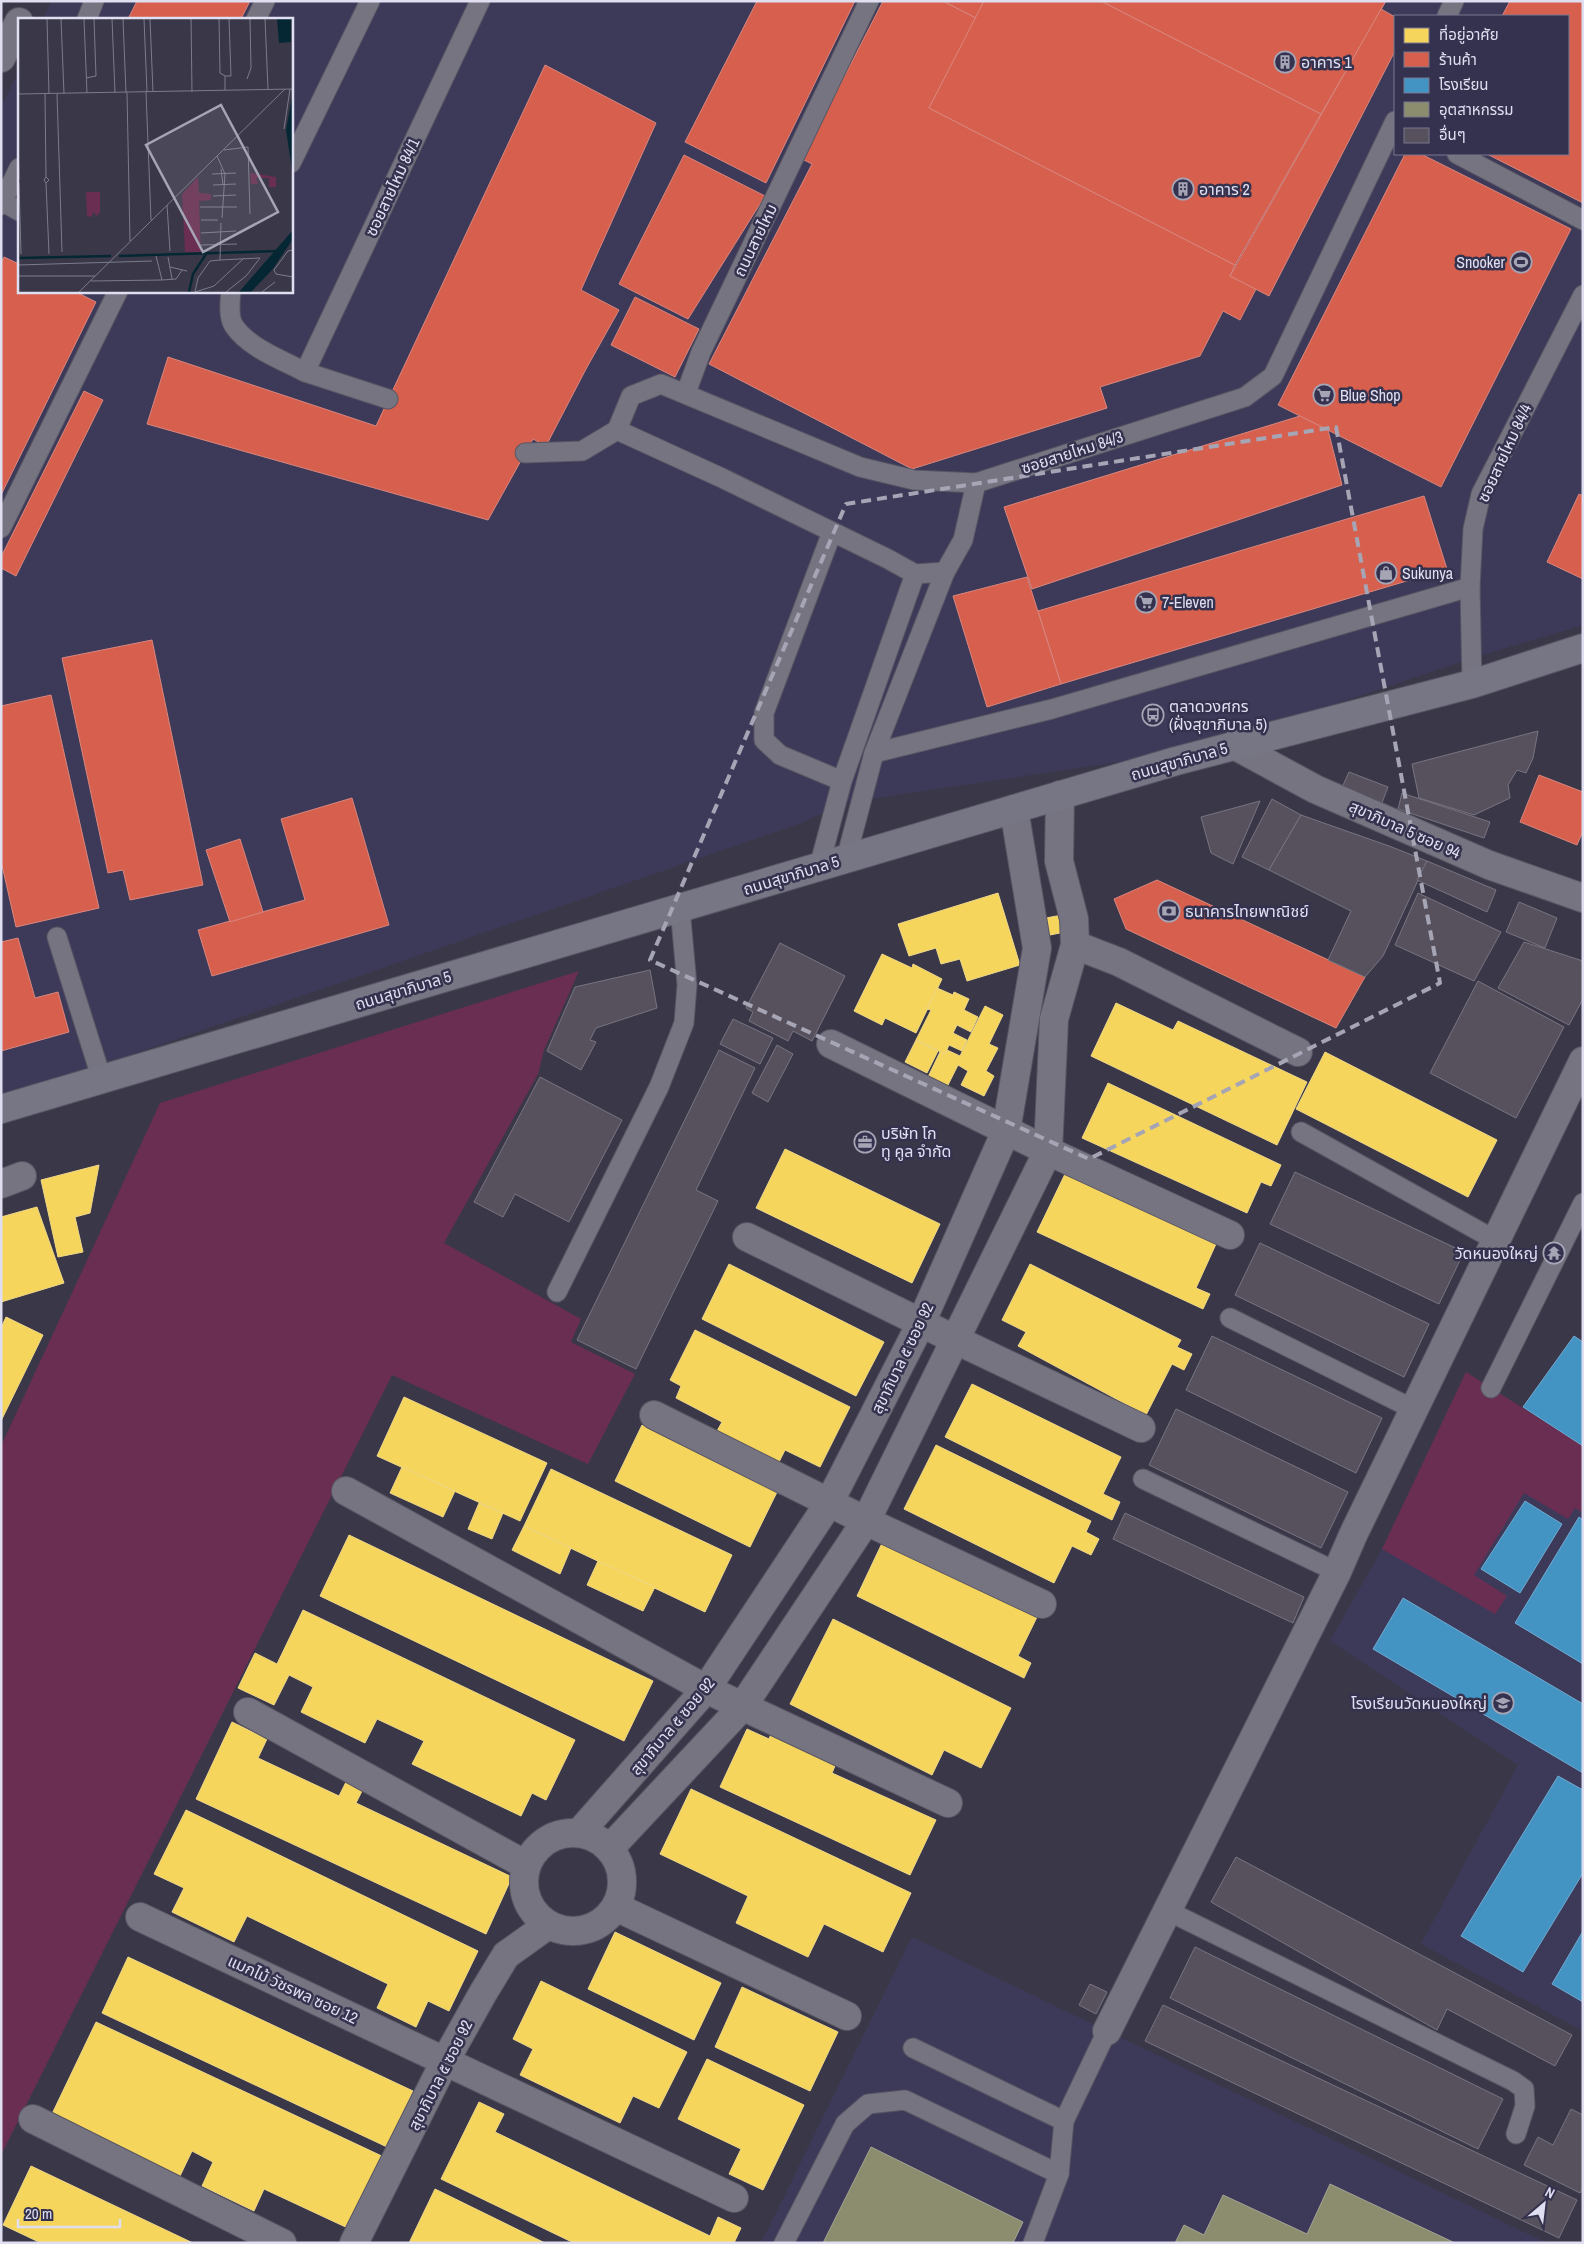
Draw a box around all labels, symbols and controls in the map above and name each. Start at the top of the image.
legend [1394,15,1569,155]
inset map [18,18,292,292]
text: ที่อยู่อาศัย [1439,24,1499,45]
text: ร้านค้า [1439,49,1477,70]
building icon: อาคาร 1 [1273,50,1297,74]
place label: อาคาร 1 [1301,51,1352,73]
text: โรงเรียน [1439,74,1489,95]
text: อุตสาหกรรม [1439,99,1513,120]
text: อื่นๆ [1439,124,1466,145]
street label: ซอยสายไหม 84/1 [360,134,425,240]
building icon: อาคาร 2 [1171,177,1195,201]
place label: อาคาร 2 [1199,178,1250,200]
street label: ถนนสายไหม [728,200,782,280]
sports icon: Snooker [1509,250,1533,274]
place label: Snooker [1456,251,1506,273]
supermarket icon: Blue Shop [1312,383,1336,407]
place label: Blue Shop [1340,384,1401,406]
street label: ซอยสายไหม 84/4 [1472,400,1536,506]
street label: ซอยสายไหม 84/3 [1018,425,1126,479]
shop icon: Sukunya [1374,561,1398,585]
place label: Sukunya [1402,562,1454,584]
supermarket icon: 7-Eleven [1134,590,1158,614]
place label: 7-Eleven [1162,591,1214,613]
place label: ตลาดวงศกร (ฝั่งสุขาภิบาล 5) [1169,695,1267,735]
bus stop icon: ตลาดวงศกร (ฝั่งสุขาภิบาล 5) [1141,703,1165,727]
street label: ถนนสุขาภิบาล 5 [1128,737,1230,785]
street label: สุขาภิบาล 5 ซอย 94 [1346,795,1464,863]
street label: ถนนสุขาภิบาล 5 [740,850,842,900]
bank icon: ธนาคารไทยพาณิชย์ [1157,899,1181,923]
place label: ธนาคารไทยพาณิชย์ [1185,900,1309,922]
street label: ถนนสุขาภิบาล 5 [352,965,454,1015]
place label: บริษัท โก ทู คูล จำกัด [881,1122,951,1162]
office icon: บริษัท โก ทู คูล จำกัด [853,1130,877,1154]
temple icon: วัดหนองใหญ่ [1542,1241,1566,1265]
place label: วัดหนองใหญ่ [1455,1242,1538,1264]
street label: สุขาภิบาล ๕ ซอย 92 [866,1299,938,1417]
street label: สุขาภิบาล ๕ ซอย 92 [625,1673,719,1779]
school or university icon: โรงเรียนวัดหนองใหญ่ [1491,1691,1515,1715]
place label: โรงเรียนวัดหนองใหญ่ [1351,1692,1487,1714]
street label: แมกไม้ วัชรพล ซอย 12 [224,1949,362,2029]
street label: สุขาภิบาล ๕ ซอย 92 [403,2016,477,2134]
north arrow [1519,2179,1569,2229]
text: N [1542,2183,1558,2202]
scale bar [18,2196,120,2228]
text: 20 m [25,2203,52,2224]

